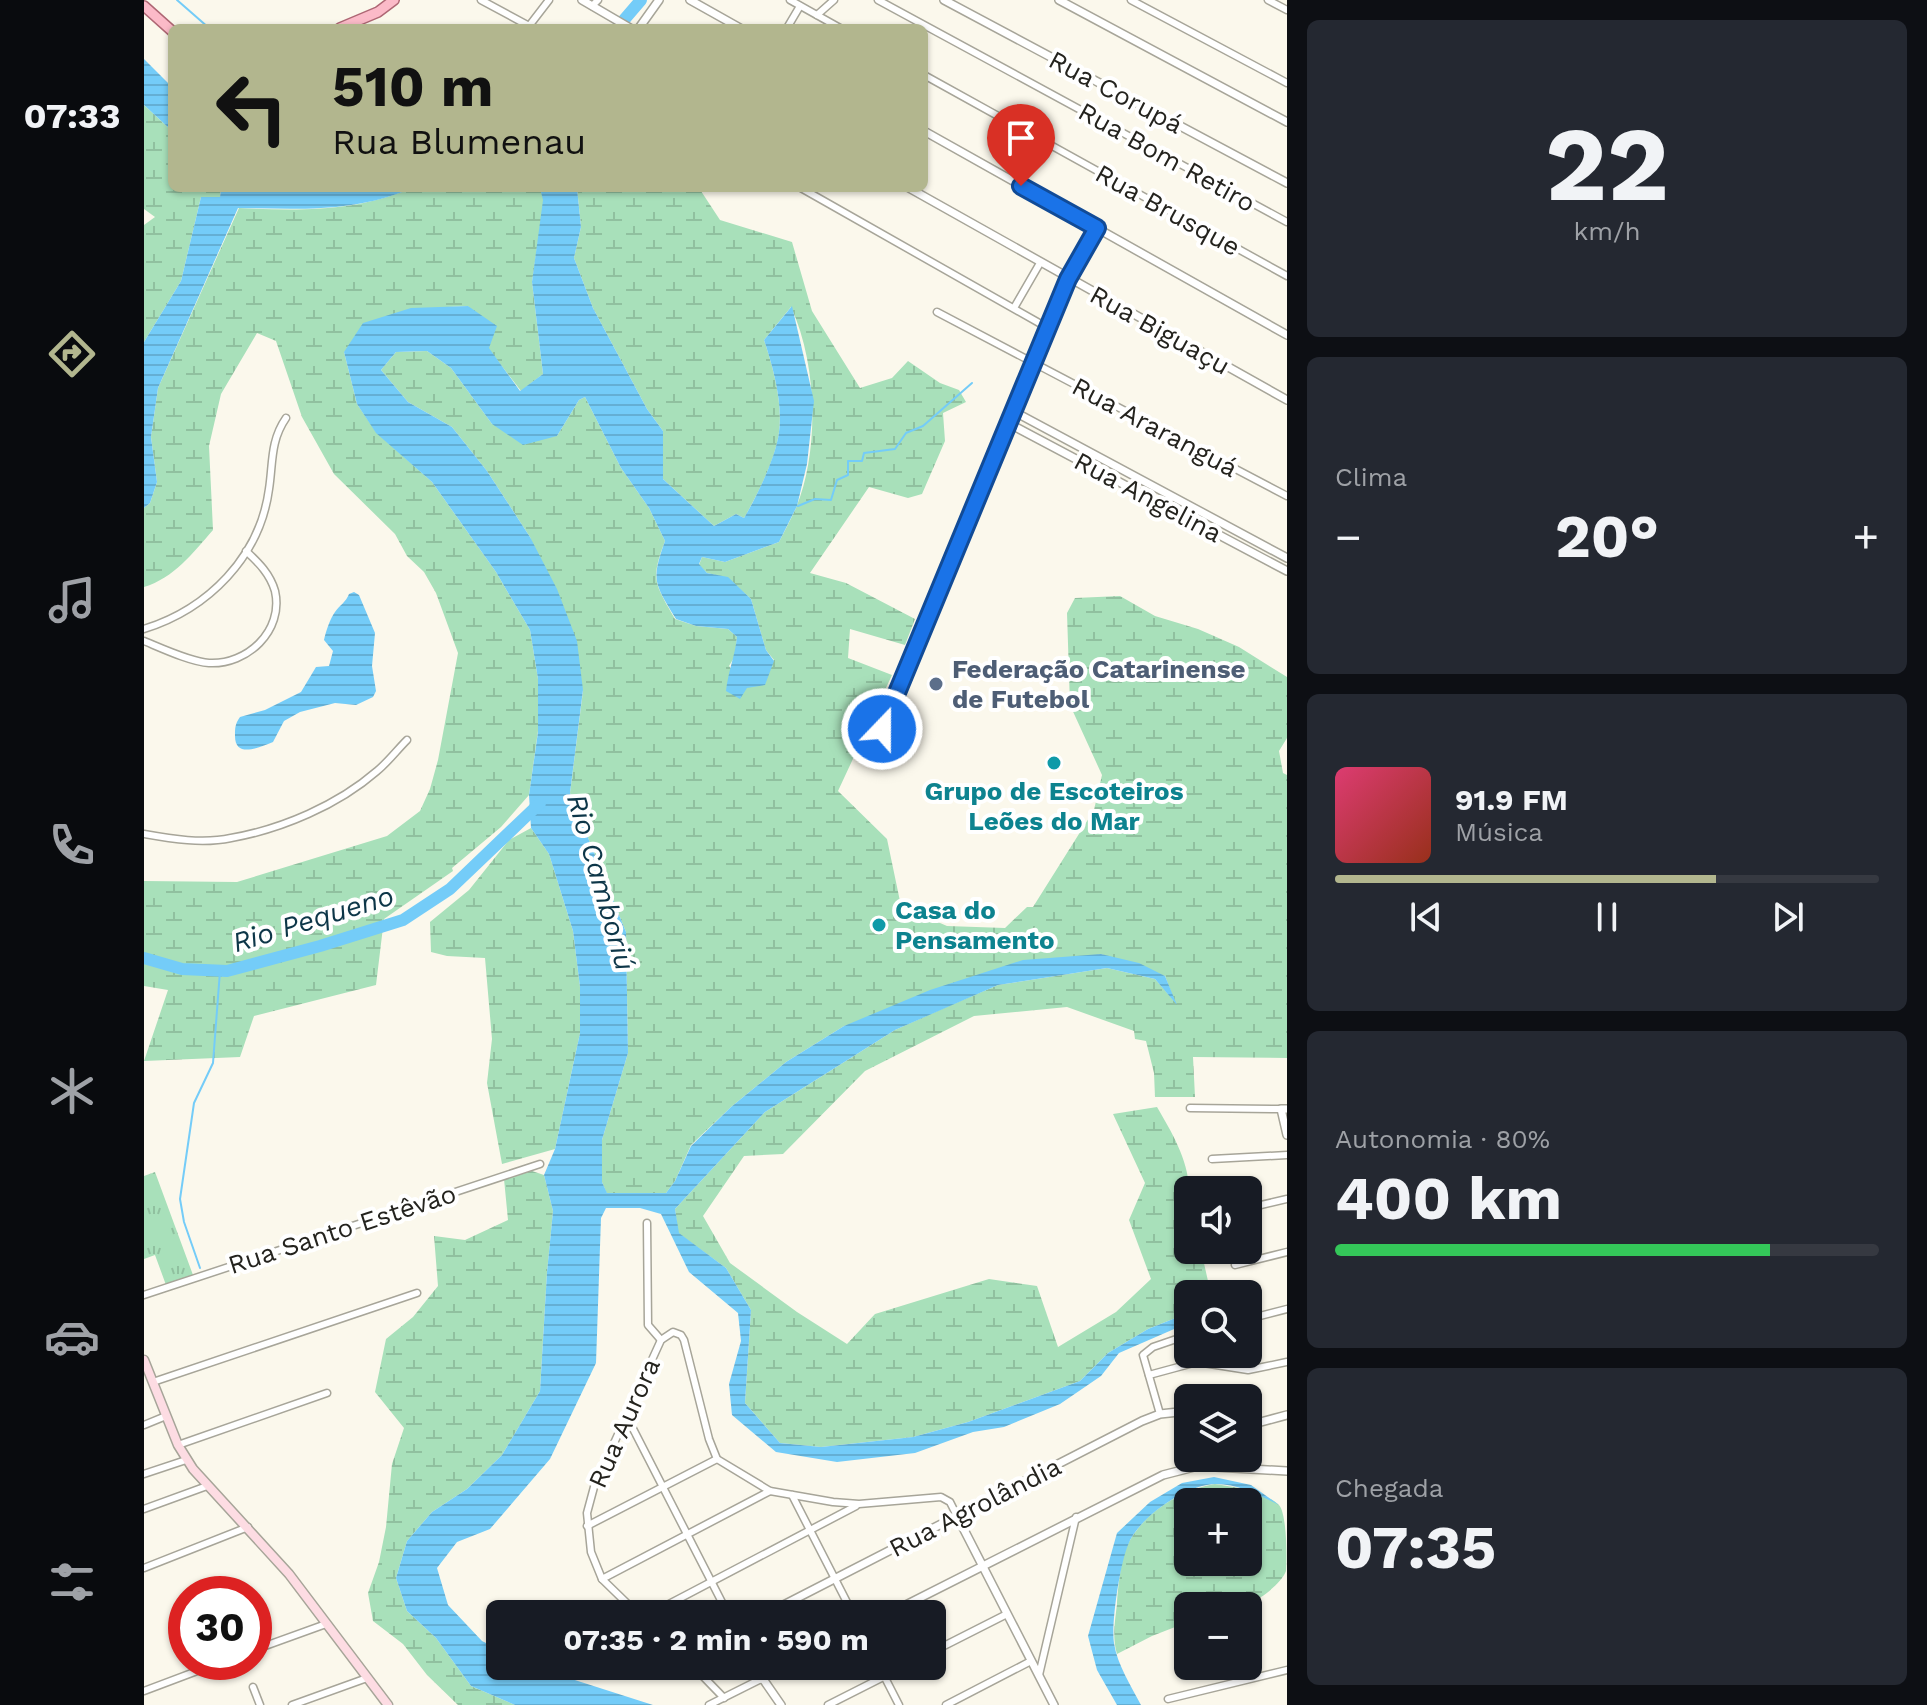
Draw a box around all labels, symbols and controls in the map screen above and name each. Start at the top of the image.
street label: Rua Corupá [1044,44,1188,140]
text: 510 m [332,54,494,120]
icon: left [200,56,304,160]
text: 07:33 [23,95,121,137]
street label: Rua Bom Retiro [1073,96,1261,218]
text: 22 [1545,103,1669,225]
pin [987,104,1055,186]
icon: arrive [999,116,1043,160]
text: Rua Blumenau [332,121,586,163]
street label: Rua Brusque [1090,158,1246,262]
text: km/h [1574,216,1640,246]
street label: Rua Biguaçu [1085,279,1235,381]
icon: directions [44,326,100,382]
street label: Rua Araranguá [1067,371,1243,483]
street label: Rua Angelina [1069,446,1227,549]
text: Clima [1335,462,1407,492]
text: 20° [1555,501,1659,572]
text: − [1335,511,1362,563]
text: + [1852,511,1879,563]
icon: music [44,572,100,628]
place label: Federação Catarinense de Futebol [952,654,1246,714]
marker: Federação Catarinense de Futebol [927,675,945,693]
position arrow [840,687,924,771]
marker: Grupo de Escoteiros Leões do Mar [1045,754,1063,772]
place label: Grupo de Escoteiros Leões do Mar [924,776,1184,836]
text: 91.9 FM [1455,782,1568,817]
water label: Rio Camboriú [560,790,642,974]
icon: phone [44,817,100,873]
text: Música [1455,817,1543,847]
water label: Rio Pequeno [228,879,398,959]
place label: Casa do Pensamento [895,895,1055,955]
icon: previous [1404,895,1448,939]
icon: pause [1585,895,1629,939]
icon: next [1766,895,1810,939]
marker: Casa do Pensamento [870,916,888,934]
icon: climate [44,1063,100,1119]
text: Autonomia · 80% [1335,1124,1550,1154]
text: 400 km [1335,1163,1562,1234]
map controls [1174,1176,1262,1680]
button: sound [1174,1176,1262,1264]
street label: Rua Santo Estêvão [224,1178,460,1280]
button: search [1174,1280,1262,1368]
icon: car [44,1309,100,1365]
street label: Rua Aurora [582,1353,666,1492]
button: layers [1174,1384,1262,1472]
street label: Rua Agrolândia [884,1451,1066,1563]
text: Chegada [1335,1473,1444,1503]
button: + [1174,1488,1262,1576]
text: 07:35 [1335,1512,1496,1583]
icon: filters [44,1554,100,1610]
speed limit sign: 30 [168,1576,272,1680]
button: − [1174,1592,1262,1680]
text: 07:35 · 2 min · 590 m [563,1622,869,1657]

